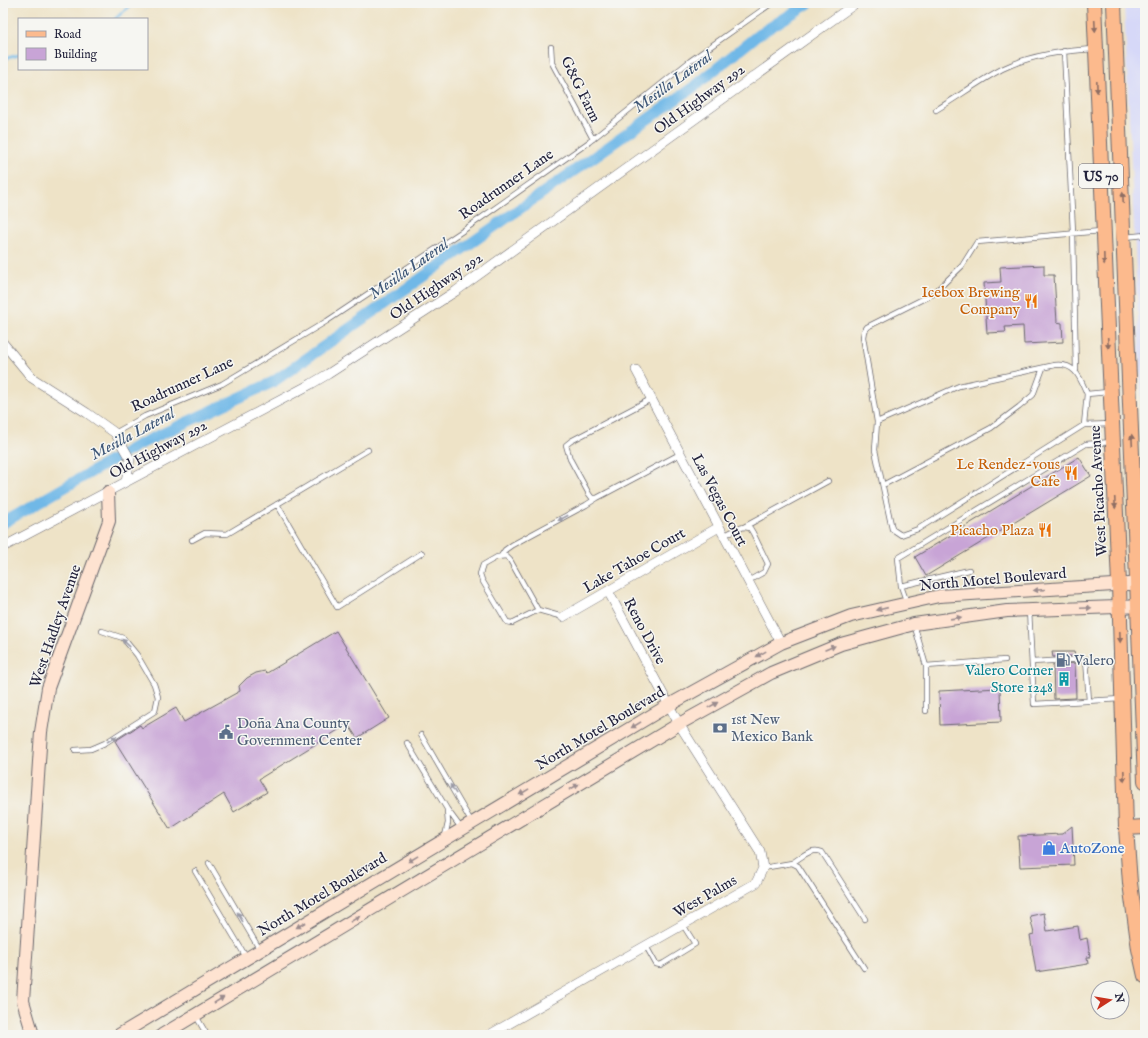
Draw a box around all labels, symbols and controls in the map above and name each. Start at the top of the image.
legend [18,18,148,70]
one-way arrow [1092,20,1098,33]
text: Road [54,27,82,42]
text: Building [54,47,98,62]
water label: Mesilla Lateral [630,47,718,118]
street label: G&G Farm [556,53,605,126]
street label: Old Highway 292 [650,60,749,139]
one-way arrow [1094,81,1101,93]
street label: Roadrunner Lane [455,145,557,224]
road number: US 70 [1079,164,1123,188]
one-way arrow [1119,192,1126,204]
water label: Mesilla Lateral [365,234,454,304]
street label: Old Highway 292 [386,248,486,324]
one-way arrow [1101,253,1108,265]
place label: Icebox Brewing Company [921,283,1021,319]
restaurant icon: Icebox Brewing Company [1023,293,1039,309]
one-way arrow [1105,337,1111,350]
street label: Roadrunner Lane [128,352,237,416]
water label: Mesilla Lateral [87,404,180,465]
street label: Old Highway 292 [106,416,210,483]
street label: West Picacho Avenue [1086,425,1111,557]
one-way arrow [1129,434,1136,447]
street label: Las Vegas Court [687,451,752,550]
place label: Le Rendez-vous Cafe [956,455,1060,491]
restaurant icon: Le Rendez-vous Cafe [1063,465,1079,481]
one-way arrow [1112,497,1119,510]
one-way arrow [557,514,569,521]
place label: Picacho Plaza [950,521,1035,540]
restaurant icon: Picacho Plaza [1037,522,1053,538]
street label: Lake Tahoe Court [580,523,689,597]
street label: West Hadley Avenue [26,562,85,690]
street label: North Motel Boulevard [919,564,1068,595]
one-way arrow [1033,587,1045,594]
street label: Reno Drive [619,595,670,668]
one-way arrow [1080,605,1093,611]
one-way arrow [876,606,888,612]
one-way arrow [950,615,962,621]
one-way arrow [1117,631,1124,643]
one-way arrow [121,638,131,647]
one-way arrow [825,645,837,651]
one-way arrow [755,650,766,657]
place label: Valero [1073,651,1114,670]
fuel station icon: Valero [1055,652,1071,668]
place label: Valero Corner Store 1248 [964,661,1053,697]
building icon: Valero Corner Store 1248 [1056,671,1072,687]
street label: North Motel Boulevard [532,682,669,774]
one-way arrow [708,702,719,708]
place label: 1st New Mexico Bank [731,710,814,746]
place label: Doña Ana County Government Center [237,714,362,750]
bank icon: 1st New Mexico Bank [712,720,728,736]
one-way arrow [631,721,641,729]
public building icon: Doña Ana County Government Center [218,724,234,740]
one-way arrow [106,736,118,743]
one-way arrow [1121,770,1128,782]
one-way arrow [449,783,456,795]
one-way arrow [568,784,580,791]
one-way arrow [518,788,530,795]
place label: AutoZone [1059,839,1125,858]
shop icon: AutoZone [1041,840,1057,856]
street label: North Motel Boulevard [254,848,391,940]
one-way arrow [407,855,419,862]
street label: West Palms [670,871,740,922]
one-way arrow [237,911,244,922]
one-way arrow [350,915,360,923]
one-way arrow [295,922,307,929]
north arrow [1090,980,1130,1020]
text: N [1111,991,1127,1005]
one-way arrow [213,997,225,1004]

